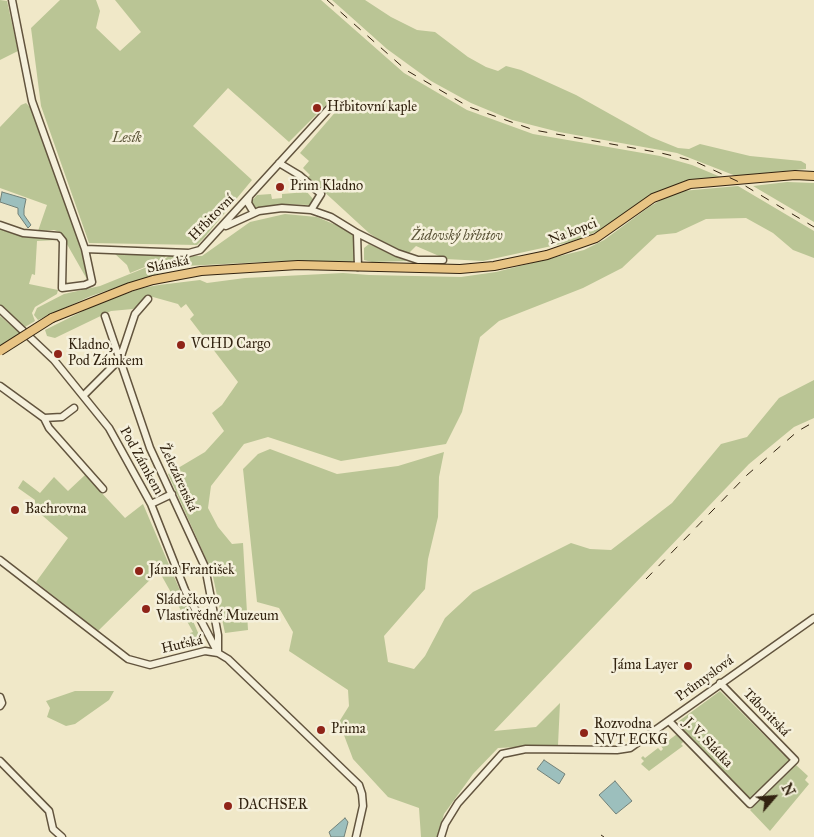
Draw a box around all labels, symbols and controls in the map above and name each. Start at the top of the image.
place label: Hřbitovní kaple [327,100,417,116]
marker: Hřbitovní kaple [311,102,323,114]
park label: Lesík [112,131,142,147]
place label: Prim Kladno [290,179,363,195]
marker: Prim Kladno [274,181,286,193]
street label: Hřbitovní [186,191,238,245]
street label: Na kopci [546,215,600,249]
park label: Židovský hřbitov [411,229,503,245]
street label: Slánská [145,252,191,278]
place label: VCHD Cargo [191,337,271,353]
place label: Kladno, Pod Zámkem [68,338,143,371]
marker: VCHD Cargo [175,339,187,351]
marker: Kladno, Pod Zámkem [52,348,64,360]
street label: Pod Zámkem [115,424,167,498]
street label: Železárenská [155,442,201,514]
place label: Bachrovna [25,502,86,518]
marker: Bachrovna [9,504,21,516]
place label: Jáma František [149,563,235,579]
marker: Jáma František [133,565,145,577]
place label: Sládečkovo Vlastivědné Muzeum [156,593,279,626]
marker: Sládečkovo Vlastivědné Muzeum [140,603,152,615]
street label: Huťská [160,632,204,658]
street label: Průmyslová [673,652,737,706]
place label: Jáma Layer [612,658,678,674]
marker: Jáma Layer [682,660,694,672]
street label: Táboritská [739,686,793,740]
street label: J. V. Sládka [680,714,736,772]
place label: Rozvodna NVT ECKG [594,717,668,750]
place label: Prima [331,722,366,738]
marker: Prima [315,724,327,736]
marker: Rozvodna NVT ECKG [578,727,590,739]
north arrow [749,772,799,822]
text: N [778,781,798,799]
place label: DACHSER [238,798,307,814]
marker: DACHSER [222,800,234,812]

